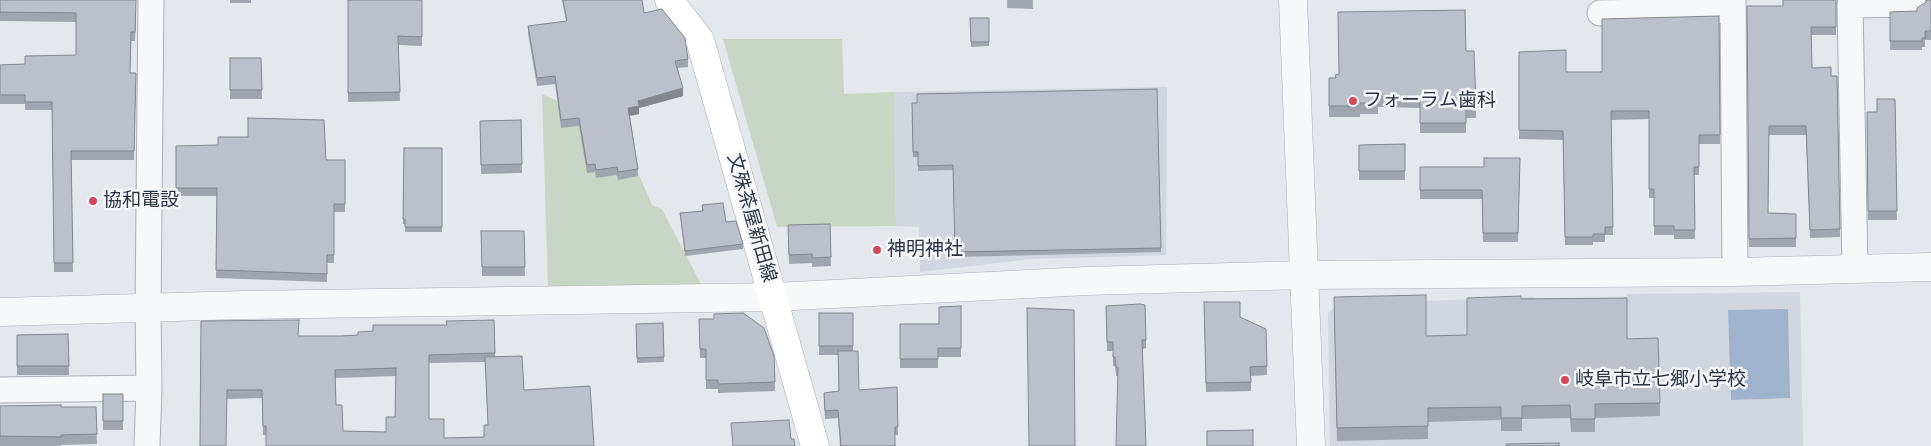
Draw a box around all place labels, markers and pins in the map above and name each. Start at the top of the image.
place label: フォーラム歯科 [1363,90,1496,112]
marker: フォーラム歯科 [1347,95,1359,107]
place label: 協和電設 [103,190,179,212]
marker: 協和電設 [87,195,99,207]
place label: 神明神社 [887,239,963,261]
marker: 神明神社 [871,244,883,256]
place label: 岐阜市立七郷小学校 [1575,369,1746,391]
marker: 岐阜市立七郷小学校 [1559,374,1571,386]

